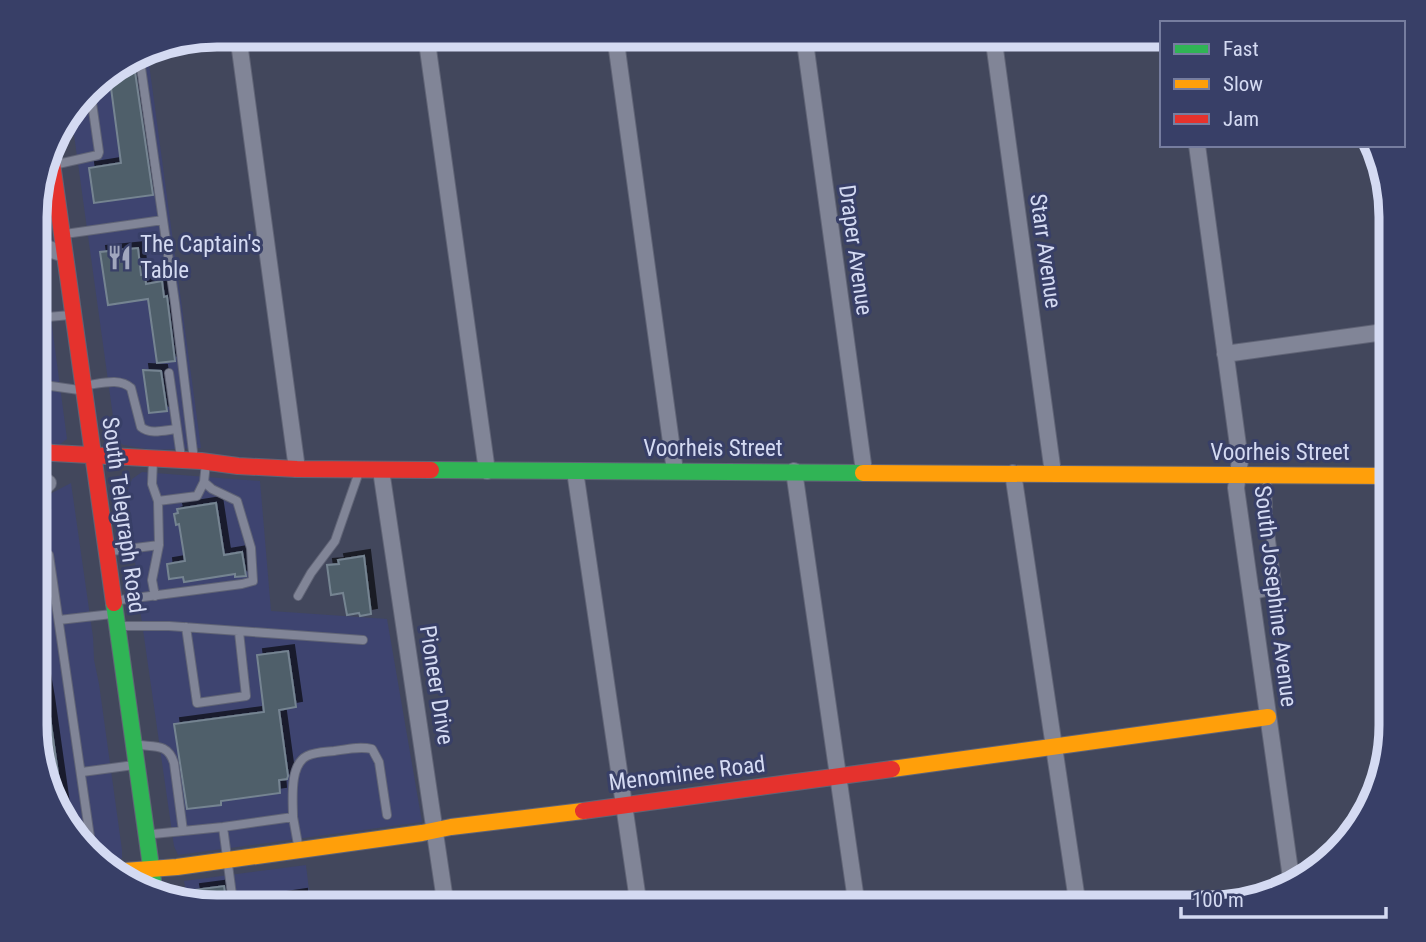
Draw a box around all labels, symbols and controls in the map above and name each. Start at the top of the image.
legend [1160,21,1405,147]
text: Fast [1223,37,1259,61]
text: Slow [1223,72,1263,96]
text: Jam [1223,107,1259,131]
street label: Draper Avenue [833,183,878,317]
street label: Starr Avenue [1024,192,1067,310]
place label: The Captain's Table [140,231,261,284]
restaurant icon: The Captain's Table [106,243,134,271]
street label: South Telegraph Road [96,415,151,615]
street label: Voorheis Street [643,435,783,462]
street label: Voorheis Street [1210,439,1350,466]
street label: South Josephine Avenue [1249,484,1302,708]
street label: Pioneer Drive [414,623,459,747]
street label: Menominee Road [607,750,767,796]
scale bar [1181,876,1386,920]
text: 100 m [1192,888,1244,912]

